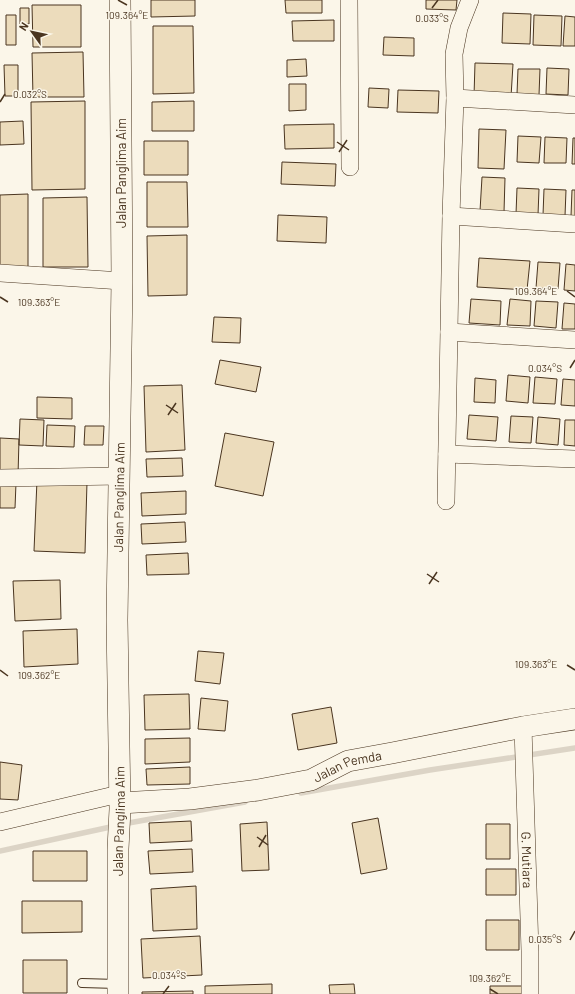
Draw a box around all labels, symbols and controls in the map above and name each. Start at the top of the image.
text: 109.364°E [106,9,148,21]
north arrow [12,12,52,52]
text: 0.033°S [415,12,449,24]
text: N [16,20,31,33]
text: 0.032°S [13,88,47,100]
street label: Jalan Panglima Aim [113,118,129,228]
text: 109.364°E [515,285,557,297]
text: 109.363°E [18,296,60,308]
text: 0.034°S [528,362,562,374]
street label: Jalan Panglima Aim [110,442,128,552]
text: 109.363°E [515,658,557,670]
text: 109.362°E [18,669,60,681]
street label: Jalan Pemda [310,747,383,786]
street label: Jalan Panglima Aim [110,766,128,876]
street label: G. Mutiara [518,831,536,888]
text: 0.035°S [528,933,562,945]
text: 0.034°S [152,969,186,981]
text: 109.362°E [469,972,511,984]

